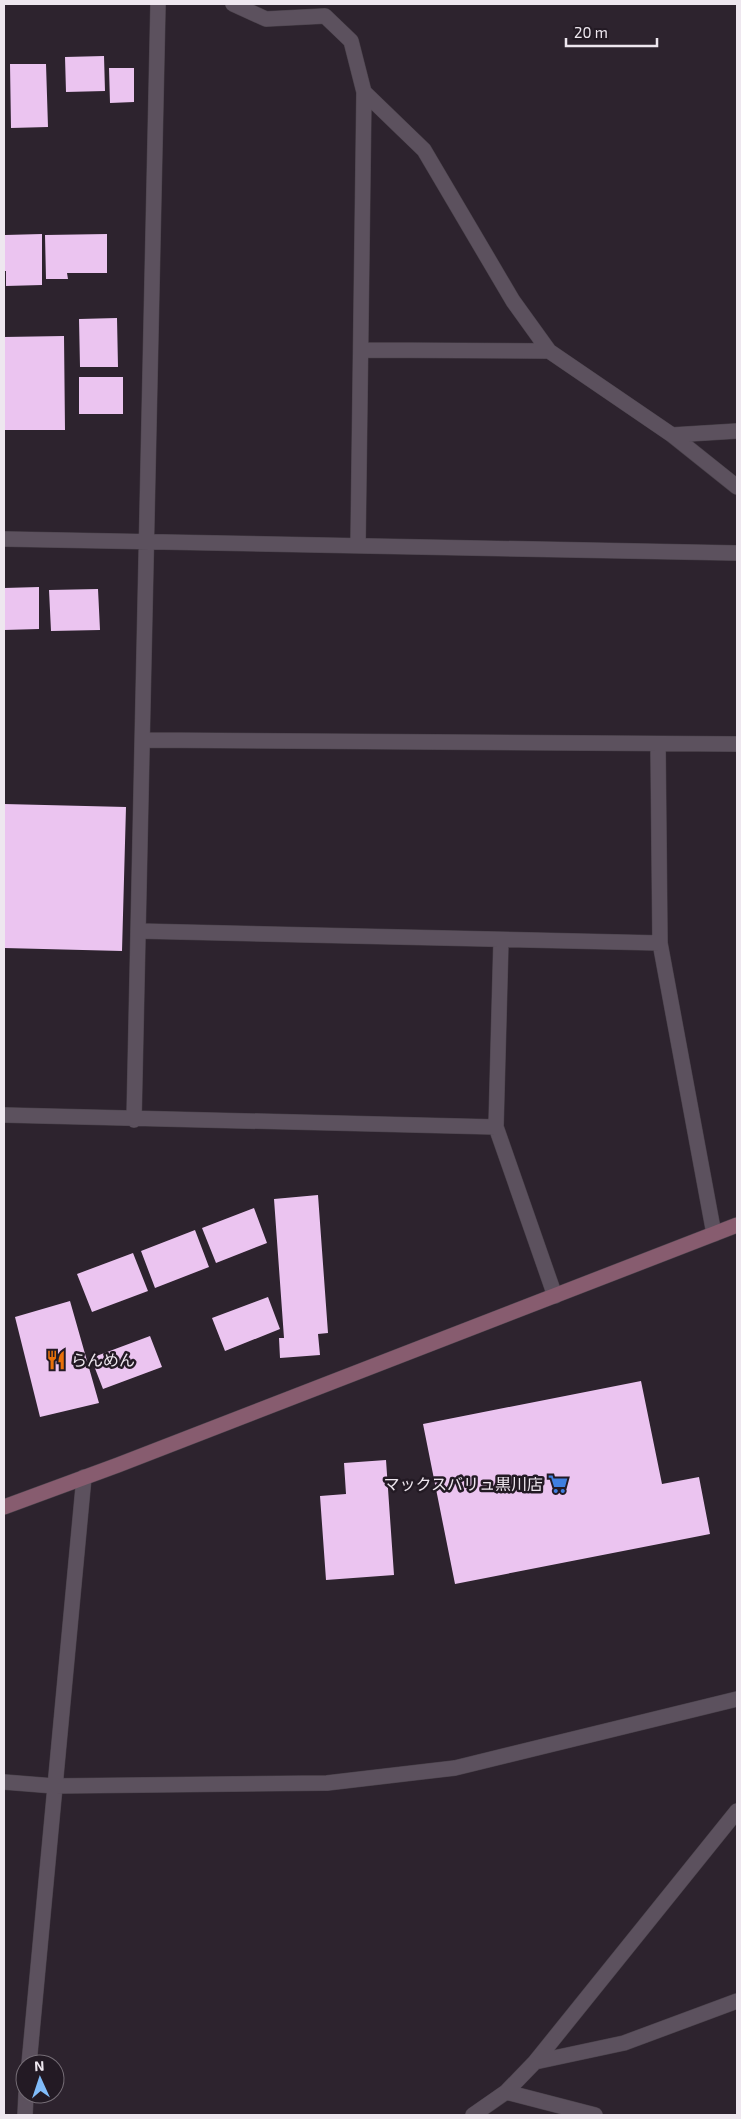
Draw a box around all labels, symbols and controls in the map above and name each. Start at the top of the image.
scale bar [566,15,657,47]
text: 20 m [574,23,608,41]
restaurant icon: らんめん [45,1349,67,1371]
place label: らんめん [71,1350,135,1369]
supermarket icon: マックスバリュ黒川店 [547,1473,569,1495]
place label: マックスバリュ黒川店 [383,1474,543,1493]
north arrow [15,2054,65,2104]
text: N [34,2057,45,2074]

